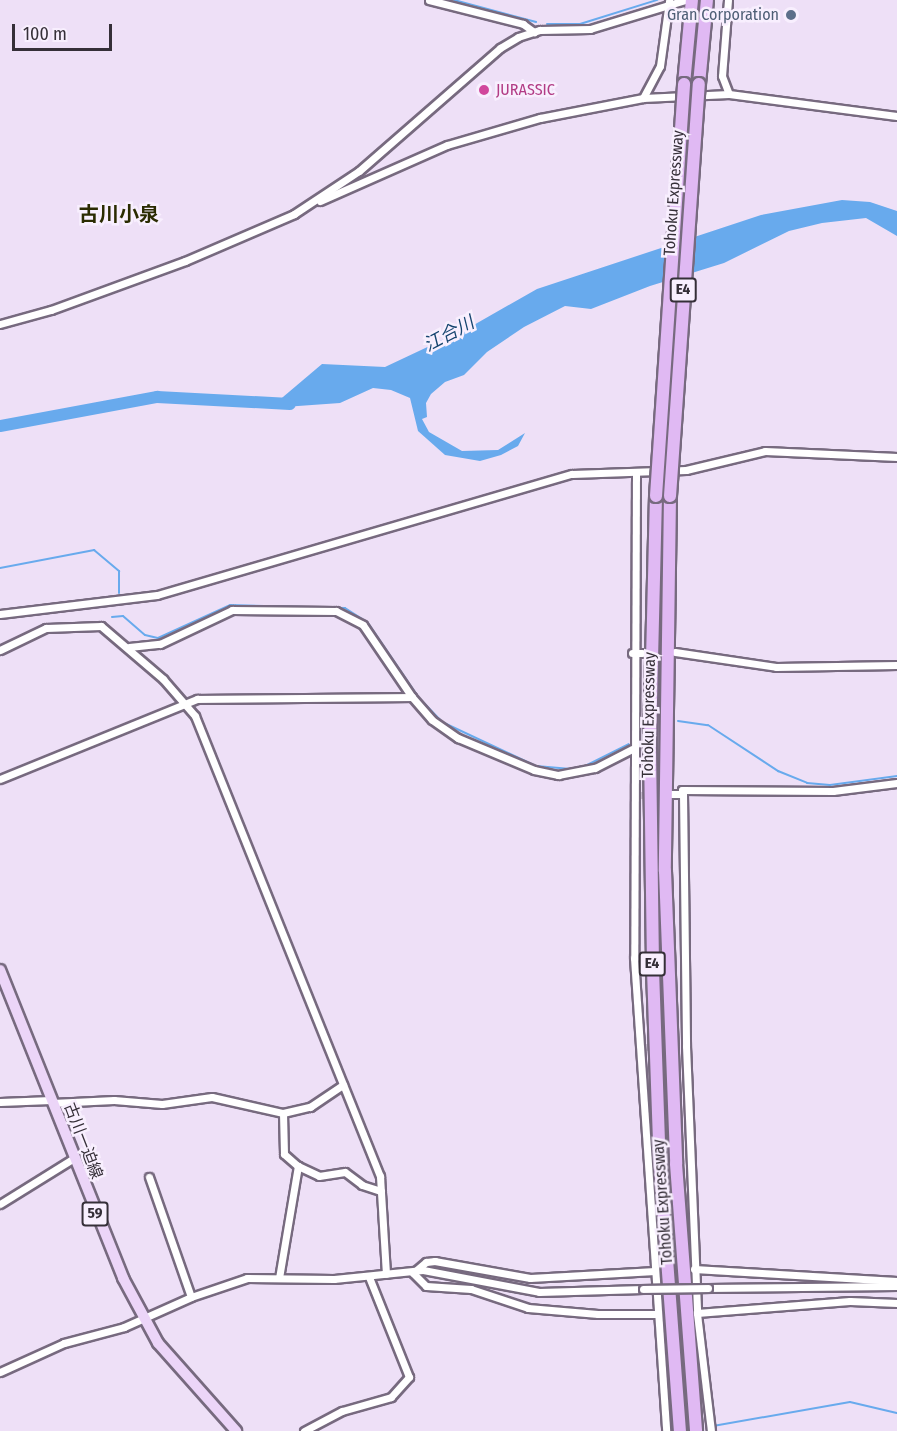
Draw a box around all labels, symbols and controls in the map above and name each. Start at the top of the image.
place label: Gran Corporation [667,5,779,25]
marker: Gran Corporation [784,8,798,22]
scale bar [15,12,116,50]
text: 100 m [23,23,67,45]
place label: JURASSIC [496,80,555,100]
marker: JURASSIC [477,83,491,97]
street label: Tohoku Expressway [660,130,688,256]
district label: 古川小泉 [79,202,159,226]
road number: E4 [670,278,696,302]
water label: 江合川 [420,312,478,356]
street label: Tohoku Expressway [638,652,660,778]
road number: E4 [638,952,666,976]
street label: 古川一迫線 [60,1100,106,1182]
street label: Tohoku Expressway [649,1139,677,1265]
road number: 59 [82,1202,109,1226]

